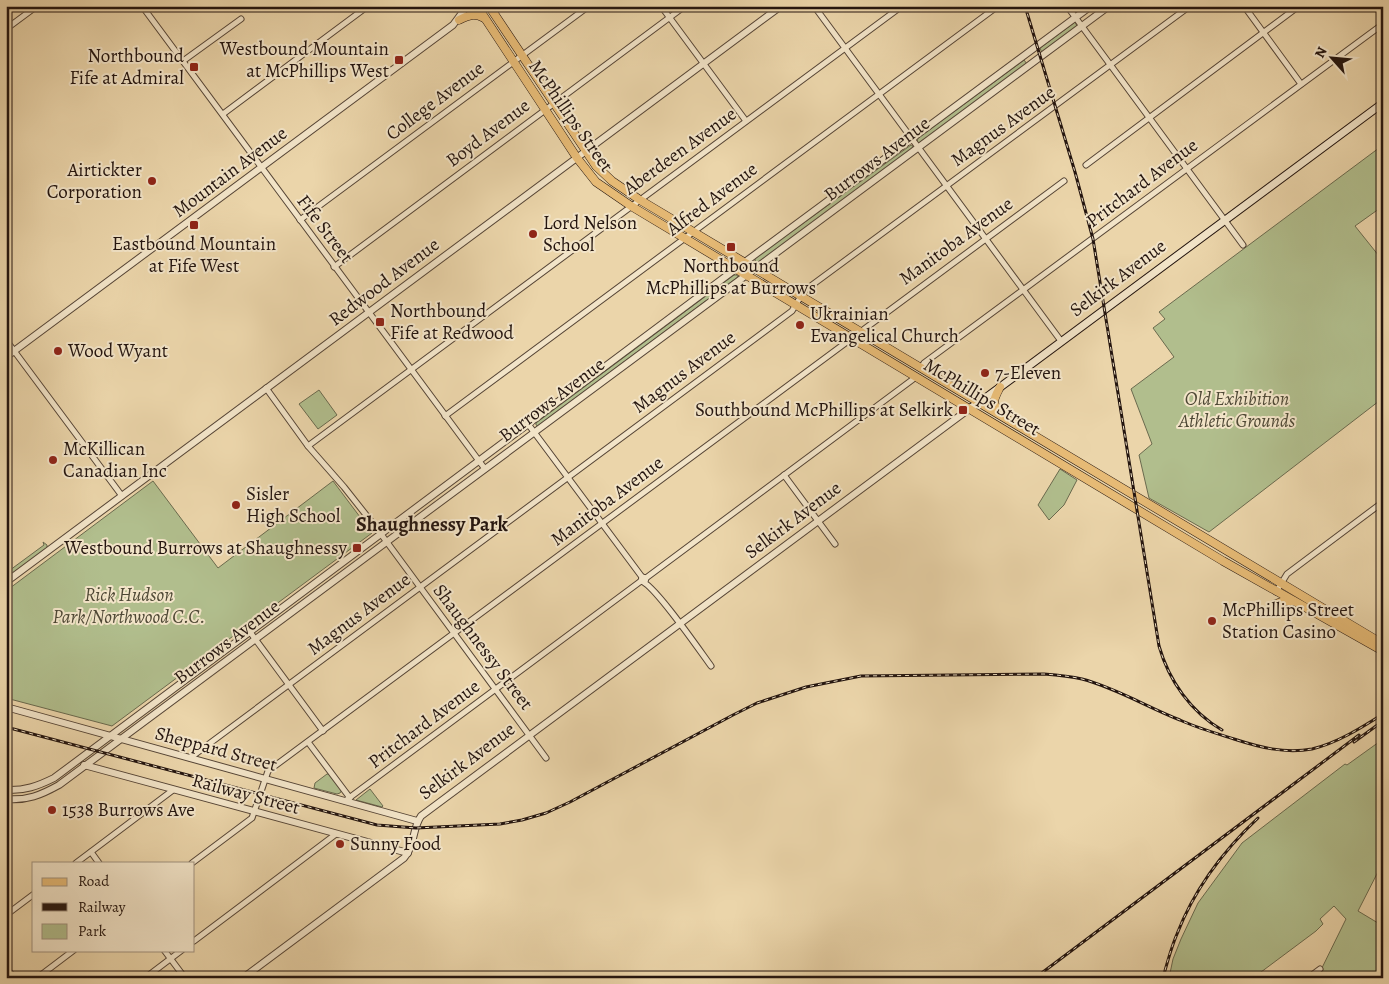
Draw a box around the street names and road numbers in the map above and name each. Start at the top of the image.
street label: McPhillips Street [523,54,619,178]
street label: College Avenue [380,55,490,147]
street label: Magnus Avenue [946,79,1060,173]
street label: Boyd Avenue [441,93,535,173]
street label: Aberdeen Avenue [617,101,742,201]
street label: Burrows Avenue [819,111,935,207]
street label: Mountain Avenue [167,120,293,224]
street label: Pritchard Avenue [1081,132,1203,234]
street label: Alfred Avenue [660,156,763,242]
street label: Fife Street [291,189,359,269]
street label: Manitoba Avenue [894,191,1018,291]
street label: Redwood Avenue [323,232,445,332]
street label: Selkirk Avenue [1064,233,1172,323]
street label: Magnus Avenue [627,325,741,419]
street label: Burrows Avenue [494,352,610,448]
street label: McPhillips Street [919,352,1045,442]
street label: Manitoba Avenue [545,450,669,552]
street label: Selkirk Avenue [739,475,847,565]
street label: Magnus Avenue [302,567,416,661]
street label: Shaughnessy Street [427,578,539,716]
street label: Burrows Avenue [169,594,285,690]
street label: Pritchard Avenue [363,673,485,775]
street label: Selkirk Avenue [413,716,521,806]
street label: Sheppard Street [152,720,280,778]
street label: Railway Street [189,767,303,821]

